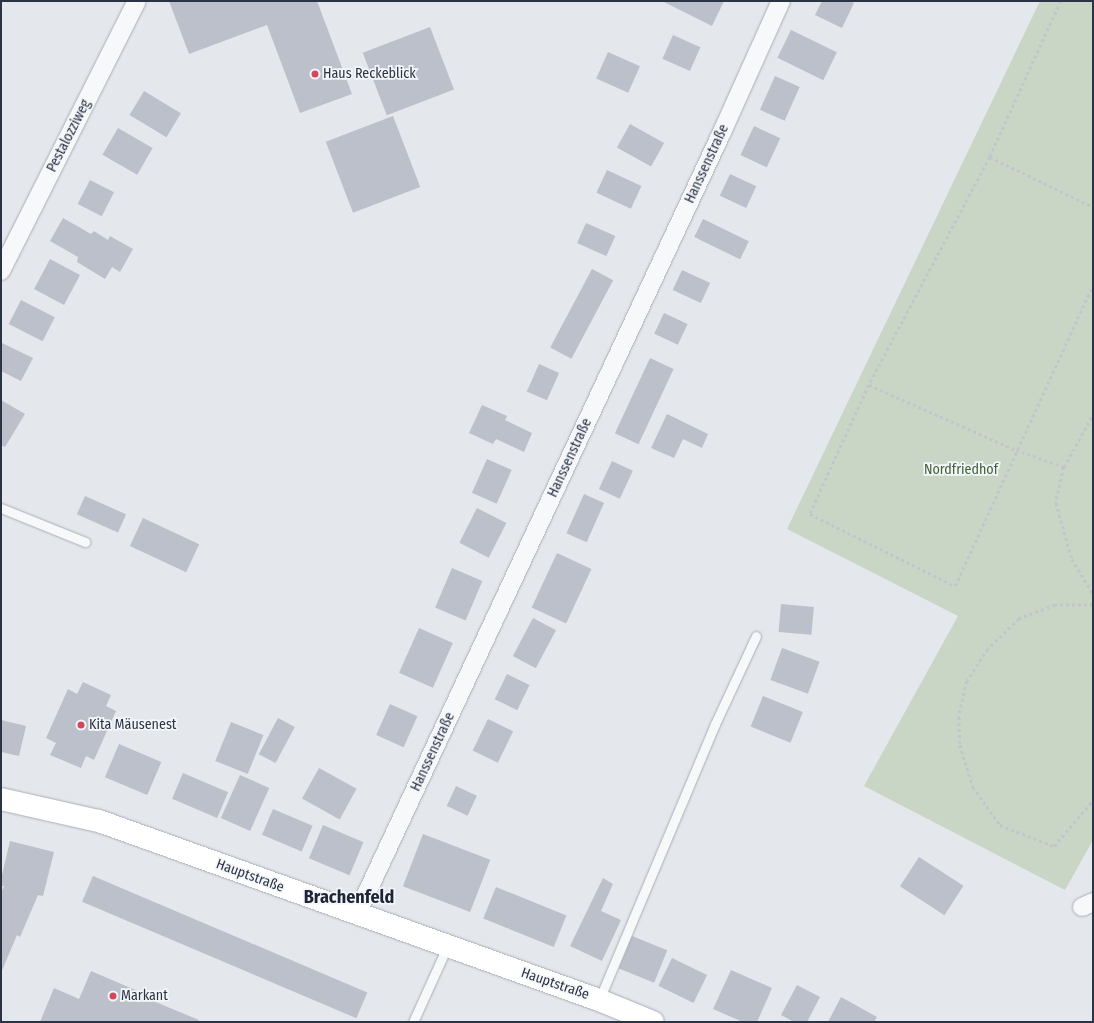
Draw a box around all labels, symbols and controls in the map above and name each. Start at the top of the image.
place label: Haus Reckeblick [323,66,416,82]
marker: Haus Reckeblick [310,69,320,79]
street label: Pestalozziweg [44,97,94,175]
street label: Hanssenstraße [681,122,733,206]
street label: Hanssenstraße [544,416,596,500]
park label: Nordfriedhof [924,462,998,478]
street label: Hanssenstraße [407,710,459,794]
place label: Kita Mäusenest [89,717,176,733]
marker: Kita Mäusenest [76,720,86,730]
street label: Hauptstraße [214,856,286,896]
district label: Brachenfeld [304,886,394,908]
street label: Hauptstraße [519,965,591,1003]
place label: Markant [121,988,168,1004]
marker: Markant [108,991,118,1001]

